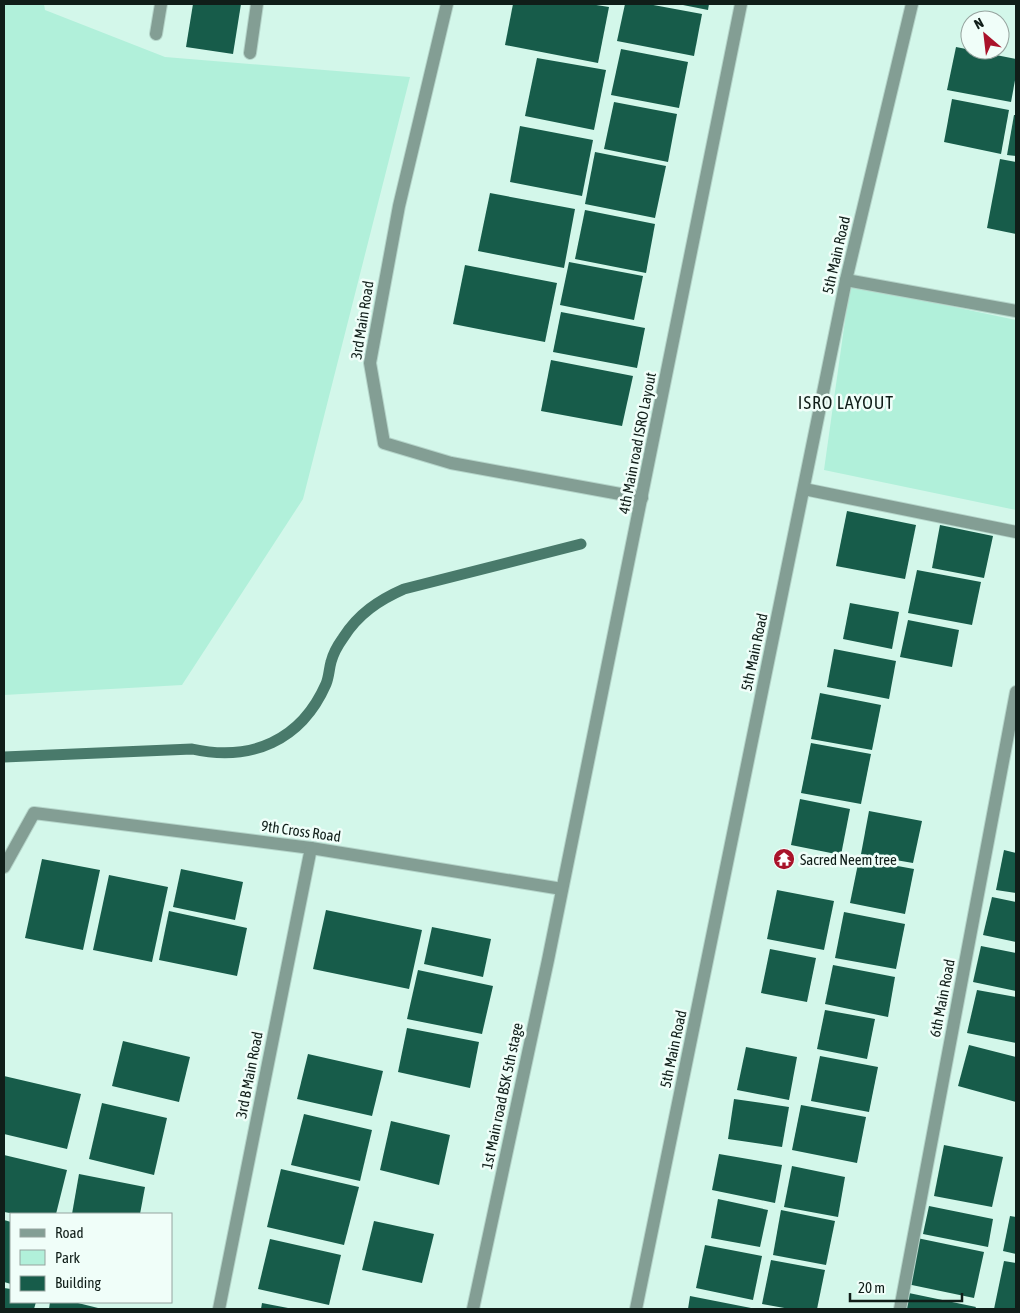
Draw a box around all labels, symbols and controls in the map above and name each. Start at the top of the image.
north arrow [960,10,1010,60]
text: N [971,15,986,33]
street label: 5th Main Road [819,215,853,295]
street label: 3rd Main Road [347,280,377,360]
street label: 4th Main road ISRO Layout [615,371,659,515]
district label: ISRO LAYOUT [798,392,894,413]
street label: 5th Main Road [737,612,771,692]
street label: 9th Cross Road [260,817,342,845]
temple icon: Sacred Neem tree [772,847,796,871]
place label: Sacred Neem tree [800,851,897,868]
street label: 6th Main Road [926,958,958,1038]
street label: 5th Main Road [656,1009,690,1089]
street label: 1st Main road BSK 5th stage [478,1021,526,1171]
street label: 3rd B Main Road [232,1030,266,1120]
legend [10,1213,172,1303]
text: Road [55,1224,84,1241]
text: Park [55,1249,80,1266]
scale bar [850,1270,962,1302]
text: Building [55,1274,101,1291]
text: 20 m [858,1279,885,1296]

